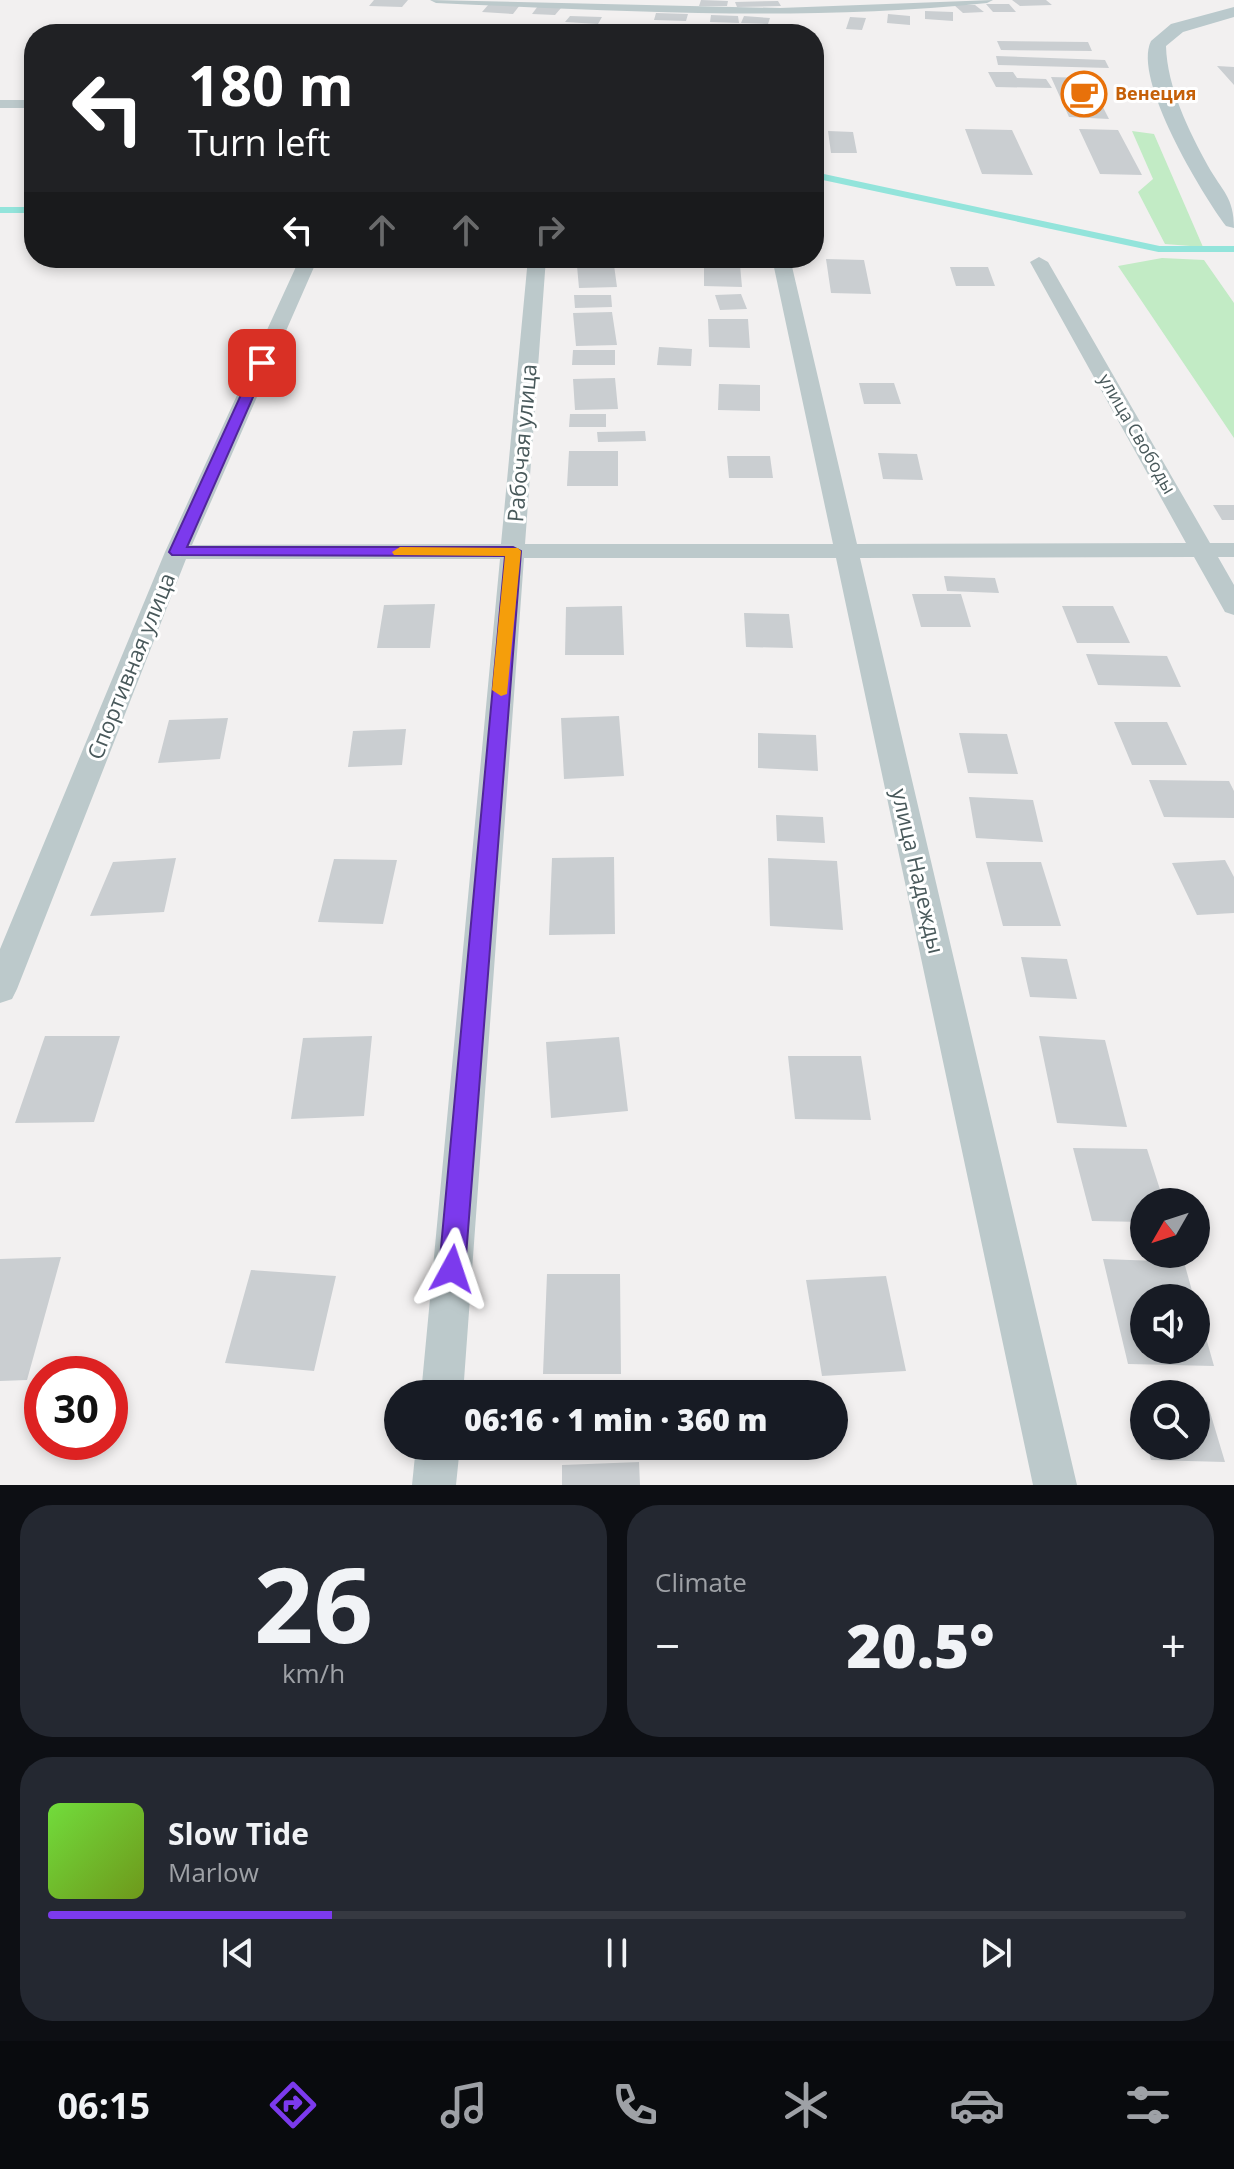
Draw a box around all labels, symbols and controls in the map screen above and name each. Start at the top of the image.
text: 180 m [188,46,354,122]
icon: left [56,56,160,160]
cafe icon: Венеция [1060,70,1108,118]
place label: Венеция [1115,81,1196,105]
text: Turn left [188,118,330,167]
icon: left [276,208,320,252]
icon: ahead [360,208,404,252]
icon: ahead [444,208,488,252]
icon: right [528,208,572,252]
pin [228,329,296,397]
icon: arrive [240,341,284,385]
street label: Рабочая улица [499,362,543,523]
street label: улица Свободы [1094,369,1182,498]
street label: Спортивная улица [79,568,181,763]
street label: улица Надежды [885,785,953,956]
north arrow [1130,1188,1210,1268]
map controls [1130,1188,1210,1460]
position arrow [410,1227,494,1311]
button: sound [1130,1284,1210,1364]
speed limit sign: 30 [24,1356,128,1460]
button: search [1130,1380,1210,1460]
text: 06:16 · 1 min · 360 m [464,1399,768,1440]
text: 26 [254,1532,373,1673]
text: Climate [655,1564,747,1600]
text: 20.5° [846,1604,995,1686]
text: − [655,1615,680,1675]
text: + [1161,1615,1186,1675]
text: km/h [282,1655,345,1691]
text: Slow Tide [168,1813,309,1854]
text: Marlow [168,1854,259,1890]
icon: previous [216,1931,260,1975]
icon: pause [595,1931,639,1975]
icon: next [974,1931,1018,1975]
icon: directions [265,2077,321,2133]
icon: music [436,2077,492,2133]
icon: phone [607,2077,663,2133]
icon: climate [778,2077,834,2133]
icon: car [949,2077,1005,2133]
icon: filters [1120,2077,1176,2133]
text: 06:15 [58,2081,150,2130]

